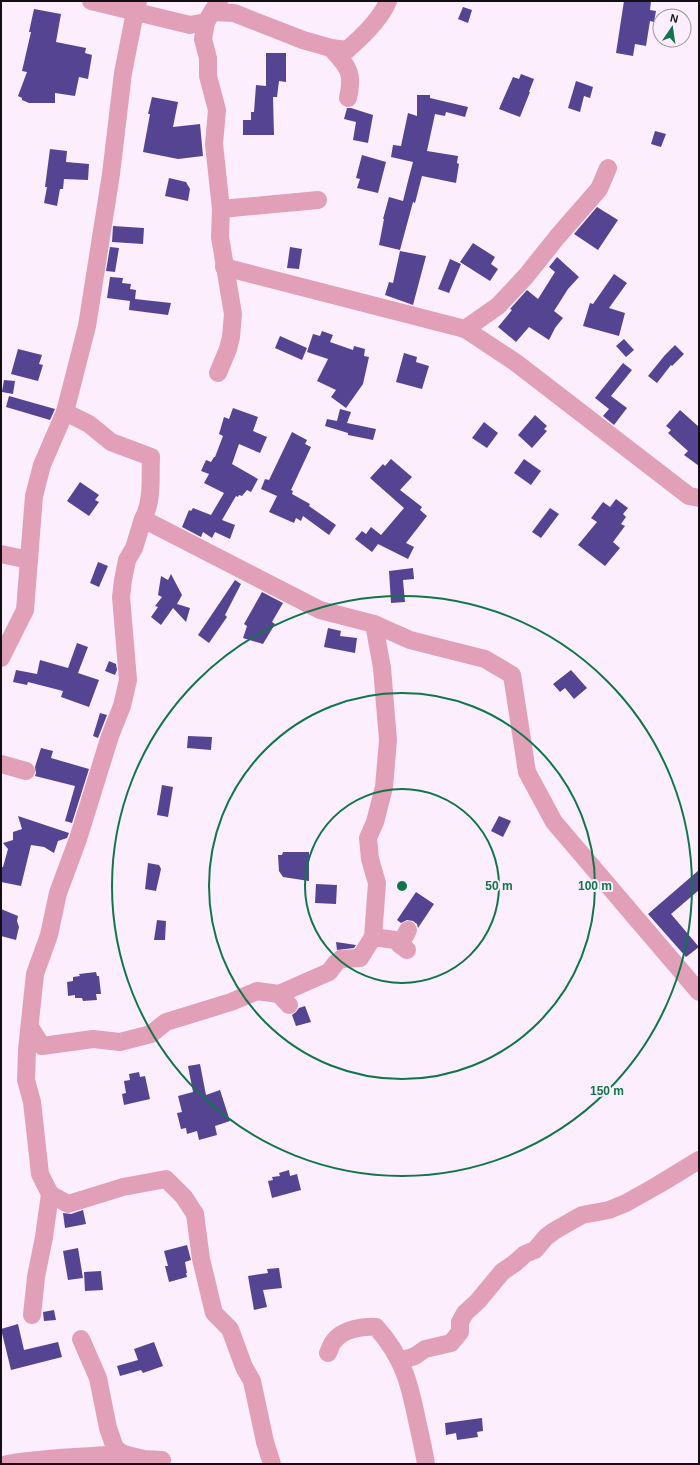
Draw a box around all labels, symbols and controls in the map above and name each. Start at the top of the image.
north arrow [652,8,692,48]
text: N [669,12,680,25]
centre of rings [395,879,409,893]
text: 50 m [485,879,513,893]
text: 100 m [578,879,612,893]
text: 150 m [590,1084,624,1098]

